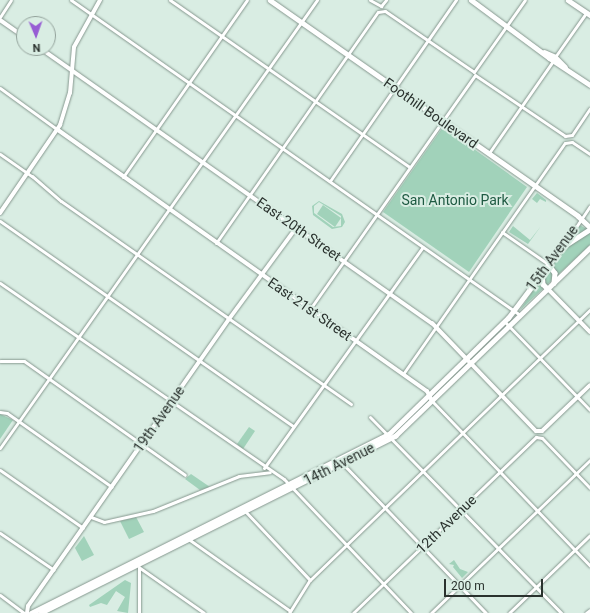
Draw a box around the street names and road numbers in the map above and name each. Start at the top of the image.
street label: Foothill Boulevard [381,74,481,152]
street label: East 20th Street [254,194,344,264]
street label: 15th Avenue [522,222,582,294]
street label: East 21st Street [265,274,355,344]
street label: 19th Avenue [130,383,188,455]
street label: 14th Avenue [301,439,377,489]
street label: 12th Avenue [412,491,480,557]

